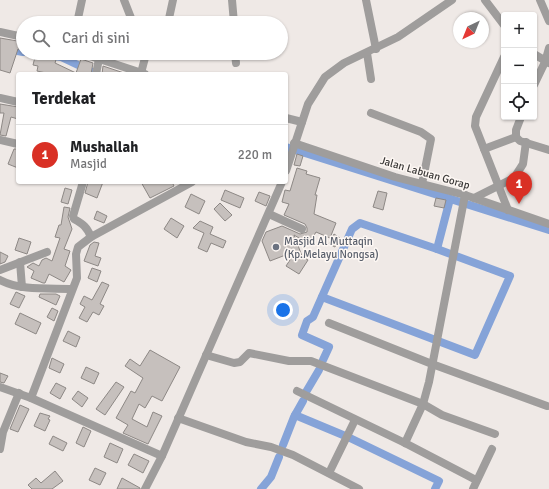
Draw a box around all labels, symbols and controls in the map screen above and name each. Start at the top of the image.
north arrow [453,12,489,48]
map controls [501,12,537,120]
button: + [501,12,537,48]
search box [16,16,288,60]
icon: search [30,27,52,49]
text: Cari di sini [62,29,130,47]
button: − [501,48,537,84]
button: locate [501,84,537,120]
text: Terdekat [32,88,96,109]
text: Mushallah [70,138,138,156]
text: 1 [41,147,49,163]
text: 220 m [238,147,272,163]
street label: Jalan Labuan Gorap [379,154,471,192]
text: Masjid [70,156,107,172]
pin: 1 [506,171,532,204]
place label: Masjid Al Muttaqin (Kp.Melayu Nongsa) [284,235,379,261]
marker: Masjid Al Muttaqin (Kp.Melayu Nongsa) [271,242,281,252]
your location [273,300,293,320]

